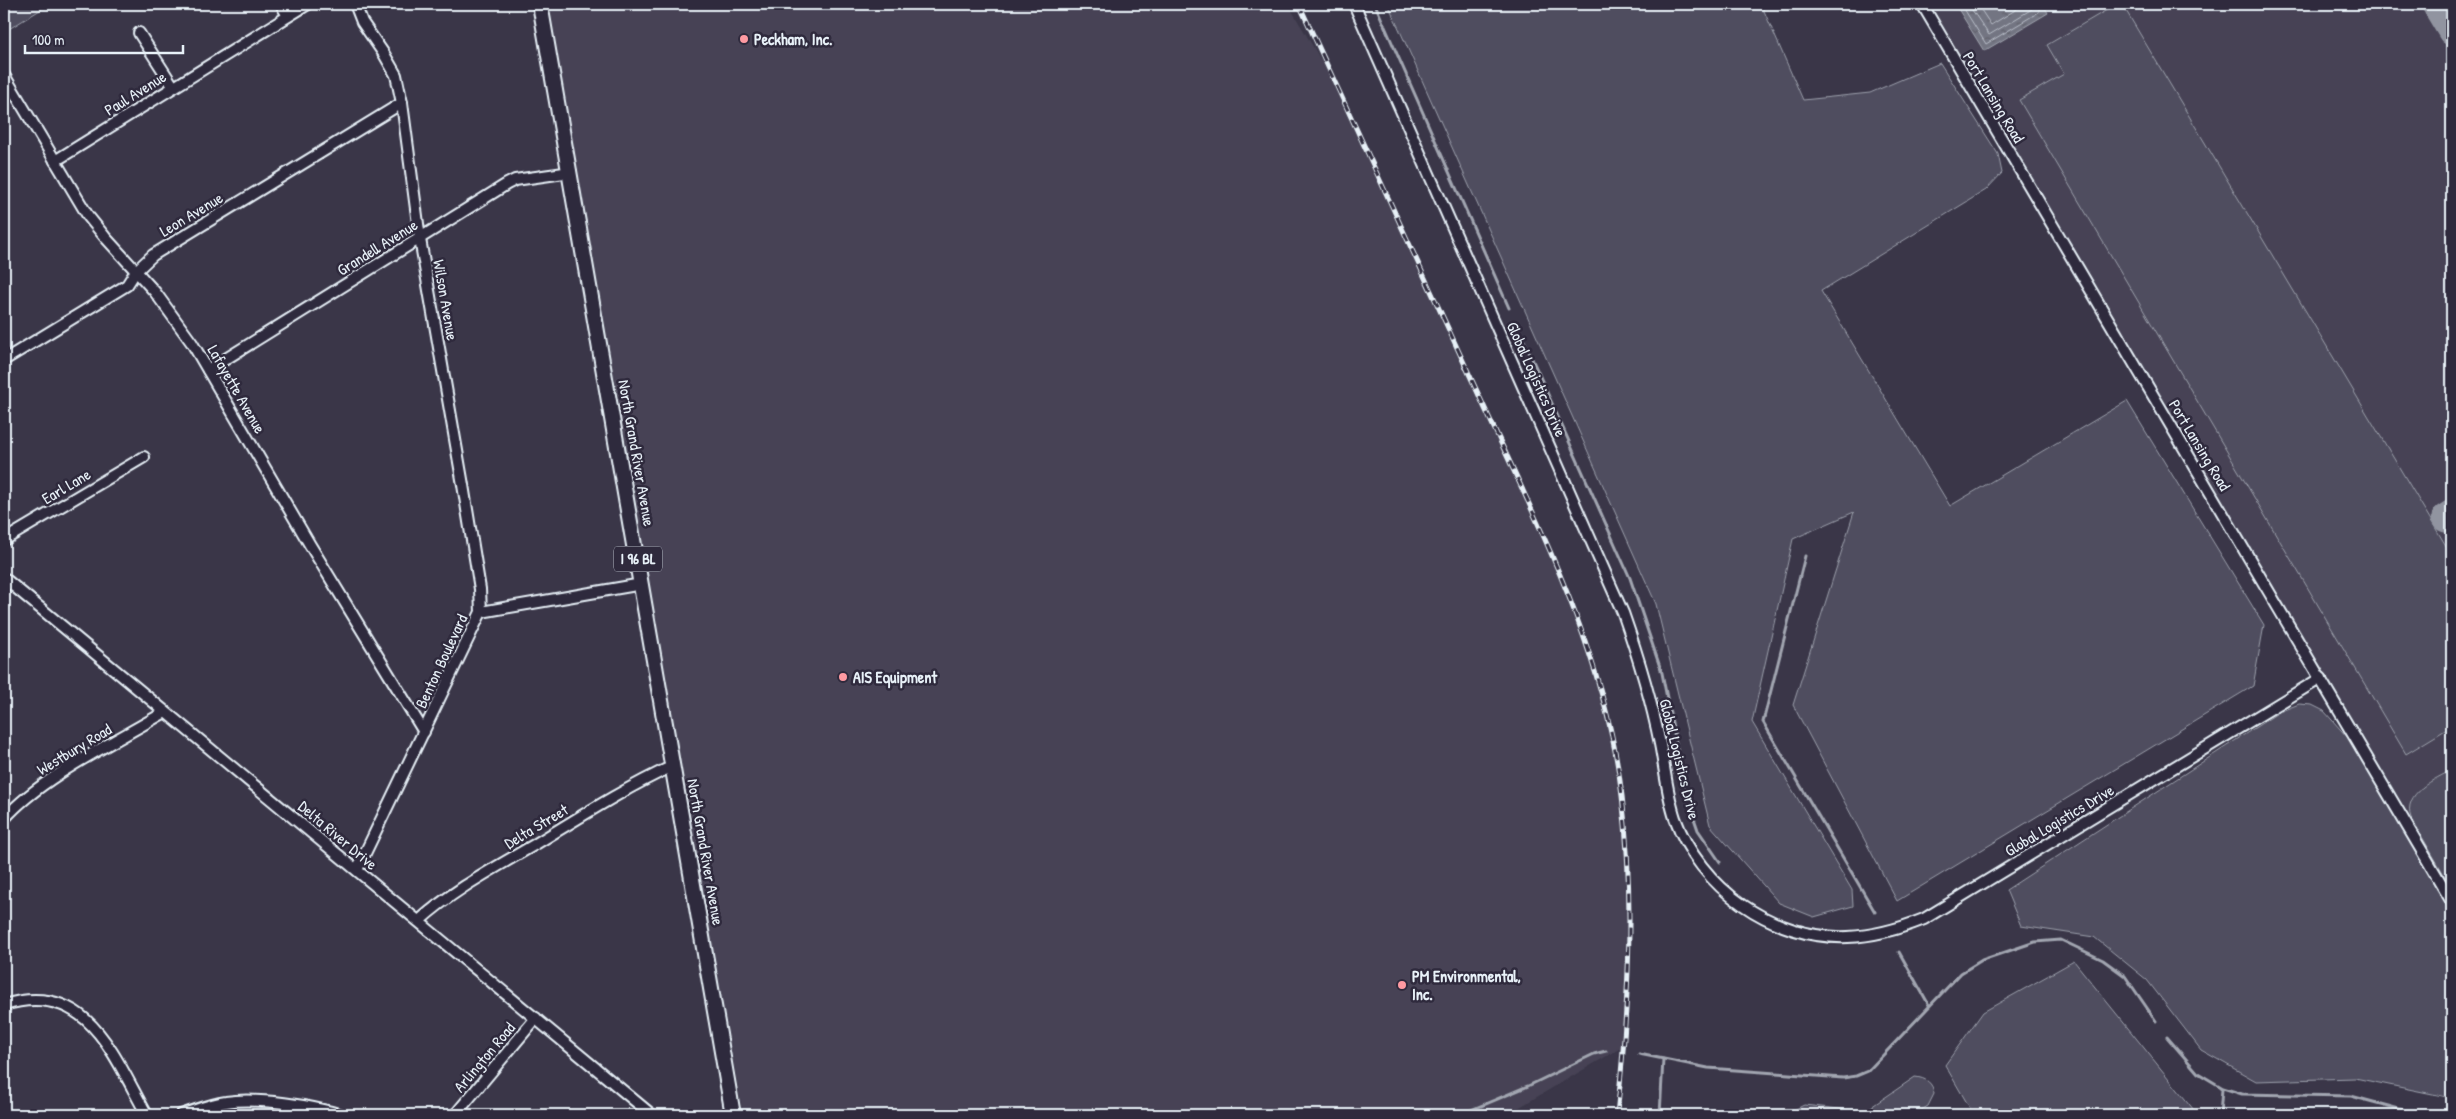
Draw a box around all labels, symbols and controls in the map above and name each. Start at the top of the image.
scale bar [25,22,182,54]
place label: Peckham, Inc. [754,28,832,50]
text: 100 m [32,29,65,50]
marker: Peckham, Inc. [738,33,750,45]
street label: Port Lansing Road [1958,47,2030,147]
street label: Paul Avenue [100,65,171,121]
street label: Leon Avenue [155,186,227,242]
street label: Grandell Avenue [333,213,422,280]
street label: Wilson Avenue [428,258,464,343]
street label: Global Logistics Drive [1502,318,1572,441]
street label: Lafayette Avenue [203,341,272,438]
street label: North Grand River Avenue [613,378,661,529]
street label: Port Lansing Road [2164,395,2236,495]
street label: Earl Lane [38,463,95,509]
road number: I 96 BL [614,546,662,572]
street label: Benton Boulevard [410,610,472,712]
place label: AIS Equipment [853,666,937,689]
marker: AIS Equipment [837,671,849,683]
street label: Global Logistics Drive [1654,696,1706,822]
street label: Westbury Road [32,718,116,780]
street label: North Grand River Avenue [682,777,730,928]
street label: Global Logistics Drive [2000,778,2118,861]
street label: Delta River Drive [294,795,383,875]
street label: Delta Street [500,798,572,854]
place label: PM Environmental, Inc. [1412,965,1521,1005]
marker: PM Environmental, Inc. [1396,979,1408,991]
street label: Arlington Road [448,1017,520,1097]

